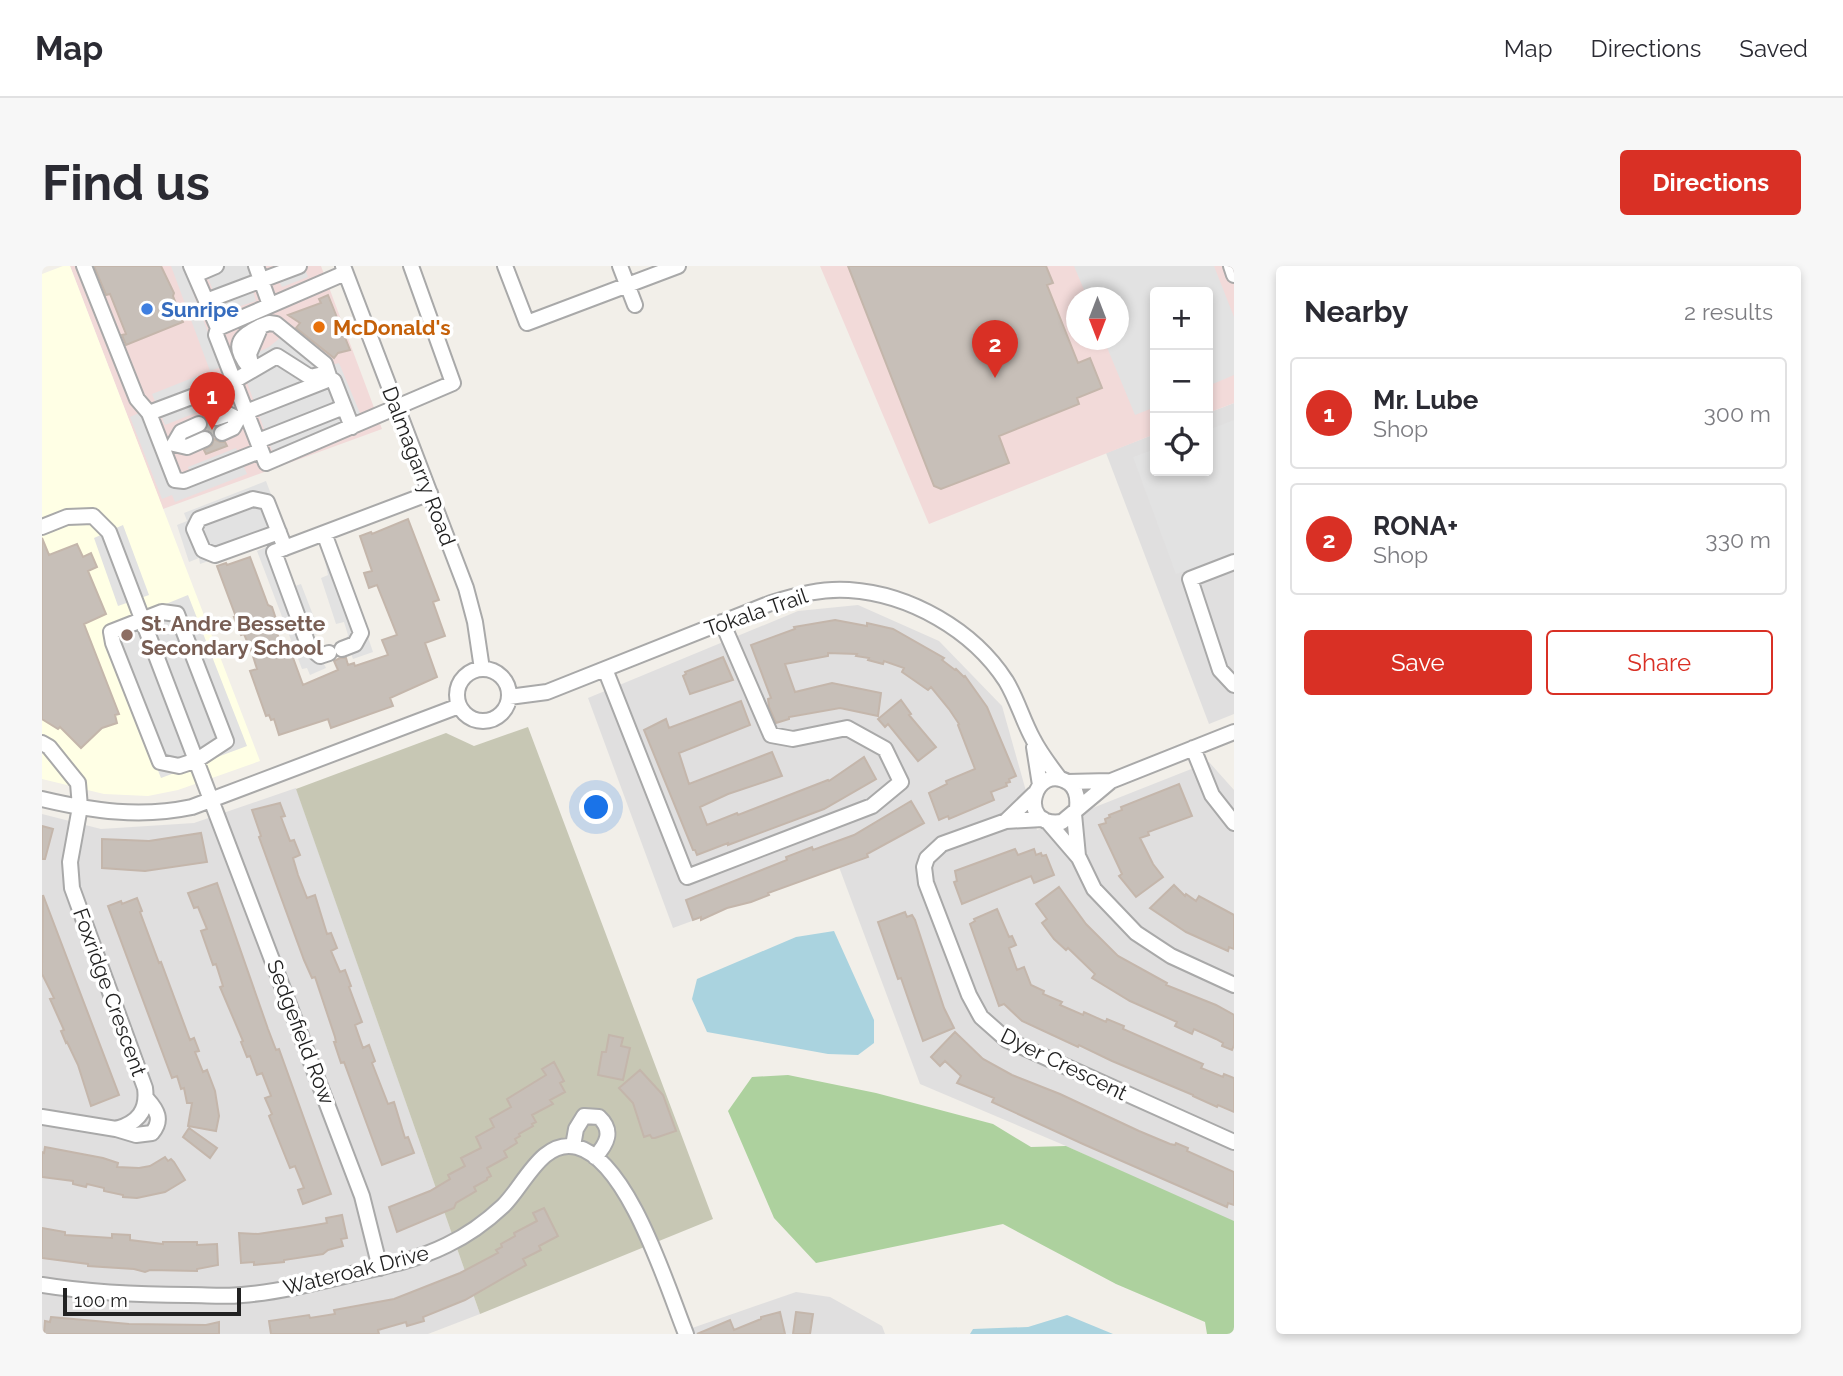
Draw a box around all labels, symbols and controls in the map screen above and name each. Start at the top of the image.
text: Map [35,29,103,68]
text: Map [1504,34,1553,63]
text: Directions [1591,34,1701,63]
text: Saved [1739,34,1808,63]
button: Directions [1620,150,1801,215]
text: Find us [42,154,210,211]
north arrow [1066,287,1129,350]
map controls [1150,287,1213,476]
button: + [1150,287,1213,350]
text: Nearby [1304,294,1408,329]
place label: Sunripe [161,297,239,322]
text: 2 results [1684,298,1773,325]
marker: Sunripe [139,301,155,317]
place label: McDonald's [333,315,451,340]
marker: McDonald's [311,319,327,335]
pin: 2 [972,320,1018,378]
button: − [1150,350,1213,413]
pin: 1 [189,372,235,430]
street label: Dalmagarry Road [377,383,461,549]
text: Mr. Lube [1373,385,1478,415]
text: 1 [1323,400,1335,427]
text: 300 m [1704,400,1771,427]
button: locate [1150,413,1213,476]
text: Shop [1373,415,1428,442]
text: RONA+ [1373,511,1458,541]
text: 2 [1323,526,1335,553]
text: 330 m [1705,526,1771,553]
text: Shop [1373,541,1428,568]
street label: Tokala Trail [701,583,811,641]
place label: St. Andre Bessette Secondary School [141,611,326,660]
marker: St. Andre Bessette Secondary School [119,627,135,643]
button: Save [1304,630,1532,695]
button: Share [1546,630,1773,695]
your location [579,790,613,824]
street label: Foxridge Crescent [68,905,152,1079]
street label: Sedgefield Row [262,956,340,1108]
street label: Dyer Crescent [997,1023,1131,1105]
street label: Wateroak Drive [281,1240,431,1300]
scale bar [63,1285,242,1317]
text: 100 m [74,1289,128,1311]

